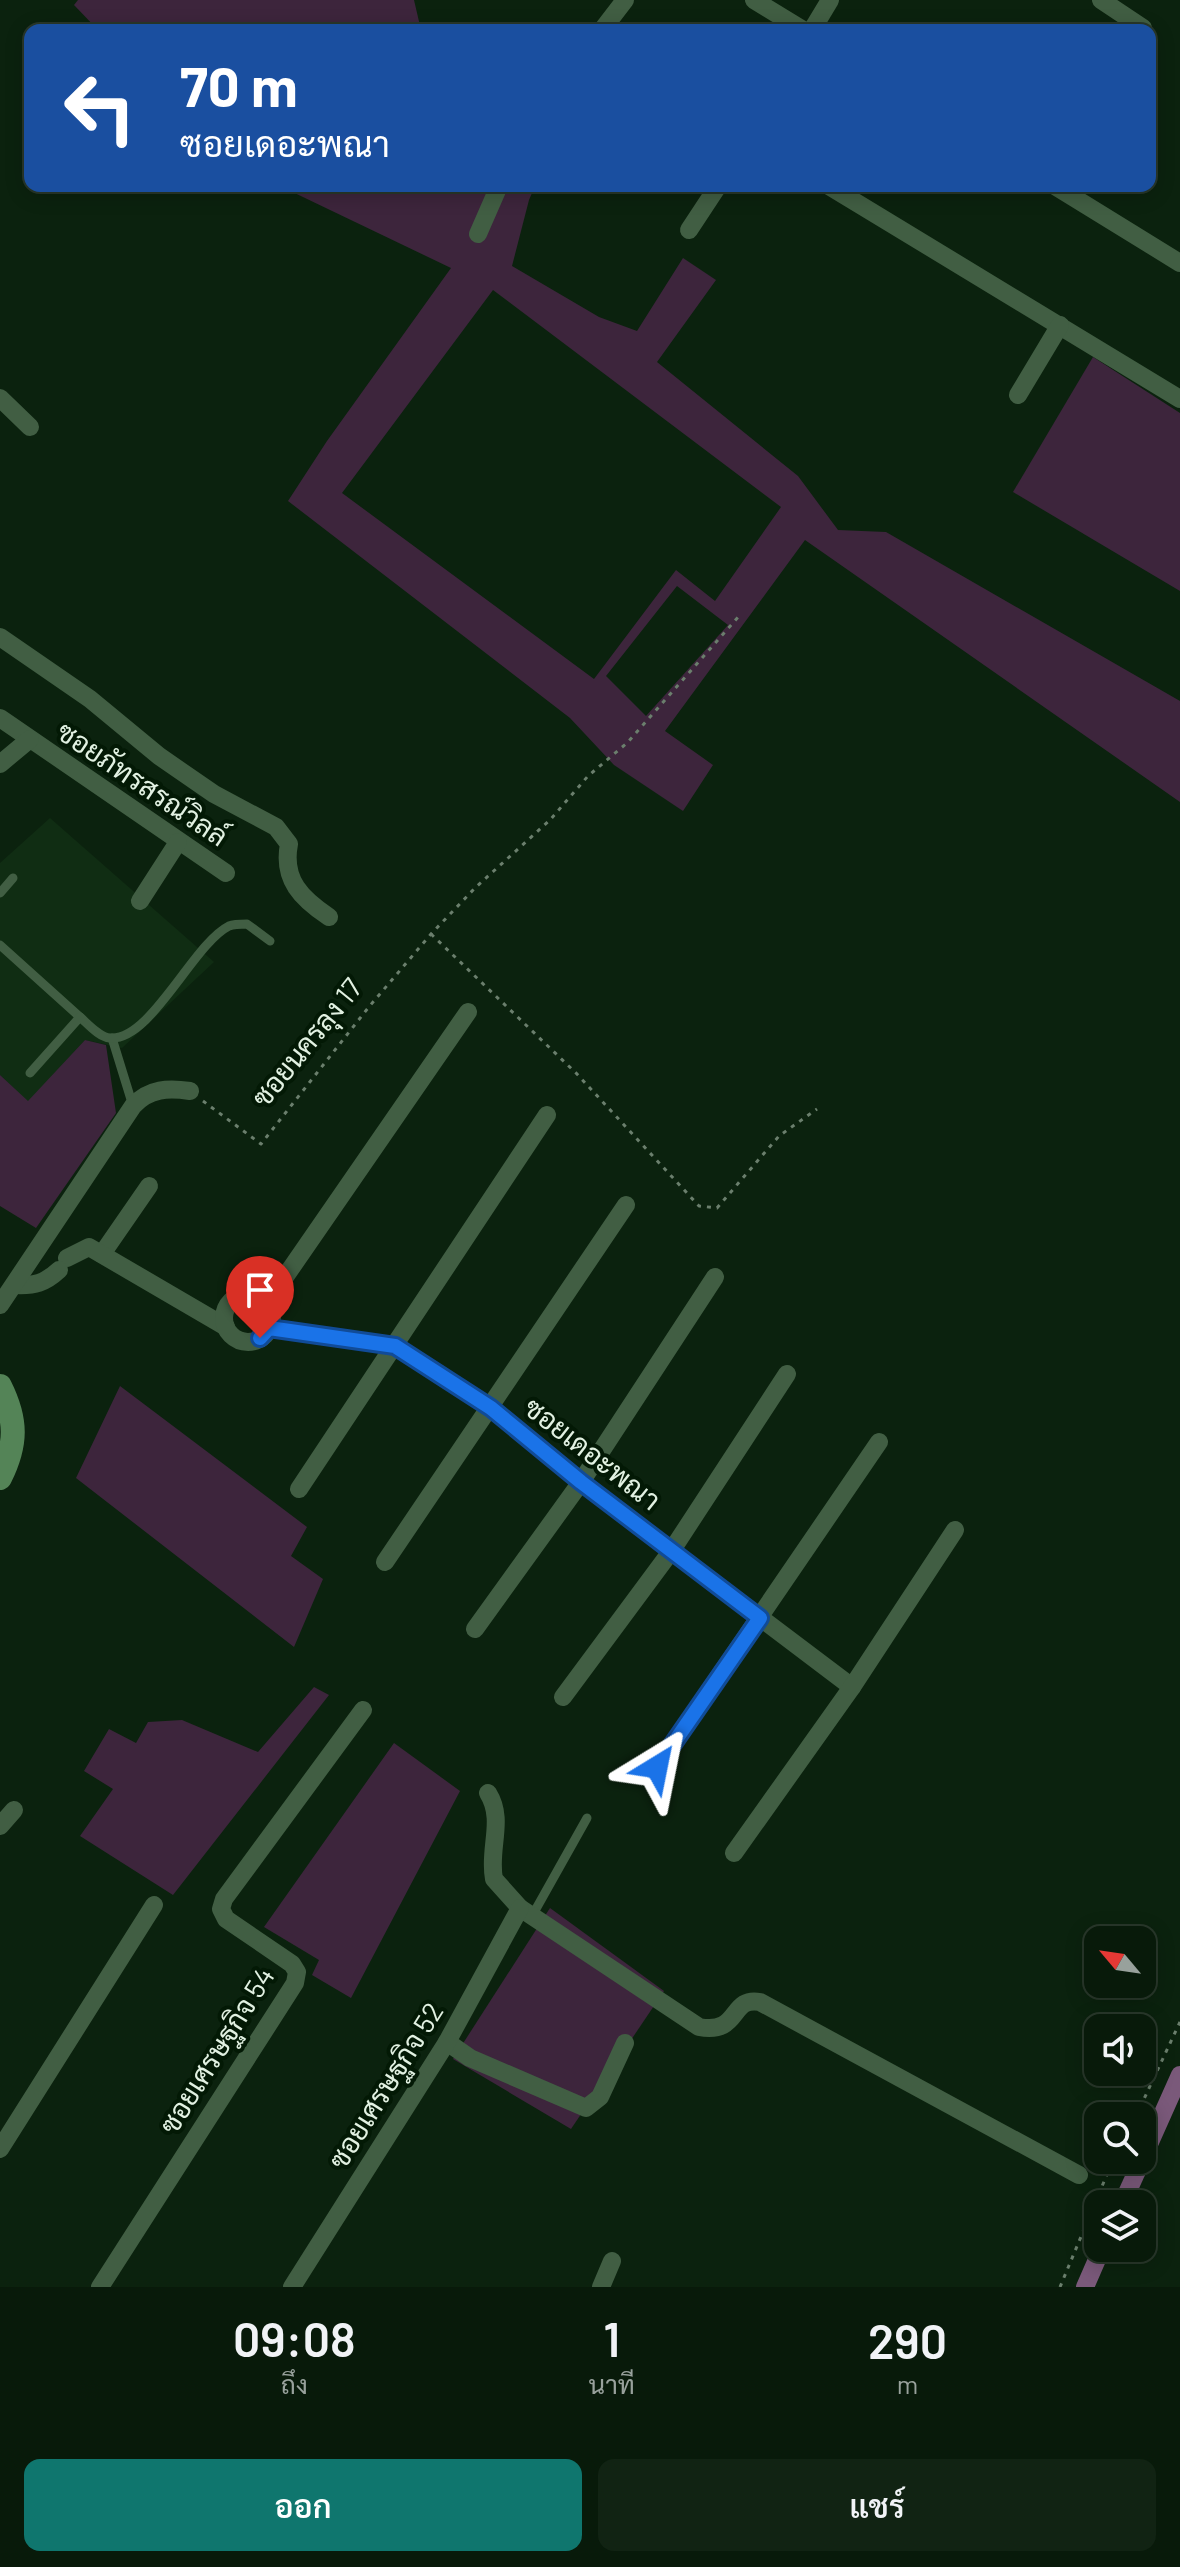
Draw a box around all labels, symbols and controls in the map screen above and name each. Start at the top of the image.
text: 70 m [180,51,298,118]
icon: left [48,56,152,160]
text: ซอยเดอะพณา [180,121,390,164]
street label: ซอยภัทรสรณ์วิลล์ [51,712,235,853]
street label: ซอยนครลุง 17 [244,971,371,1116]
pin [226,1256,294,1338]
icon: arrive [238,1268,282,1312]
street label: ซอยเดอะพณา [518,1389,668,1517]
position arrow [615,1725,699,1809]
north arrow [1084,1926,1156,1998]
map controls [1084,1926,1156,2262]
street label: ซอยเศรษฐกิจ 54 [151,1960,283,2141]
street label: ซอยเศรษฐกิจ 52 [320,1996,452,2176]
button: sound [1084,2014,1156,2086]
button: search [1084,2102,1156,2174]
button: layers [1084,2190,1156,2262]
text: 09:08 [233,2309,356,2367]
text: 1 [603,2309,620,2367]
text: 290 [868,2311,947,2369]
text: ถึง [281,2368,308,2399]
text: นาที [589,2368,635,2399]
text: m [897,2368,918,2399]
button: ออก [24,2459,582,2551]
button: แชร์ [598,2459,1156,2551]

